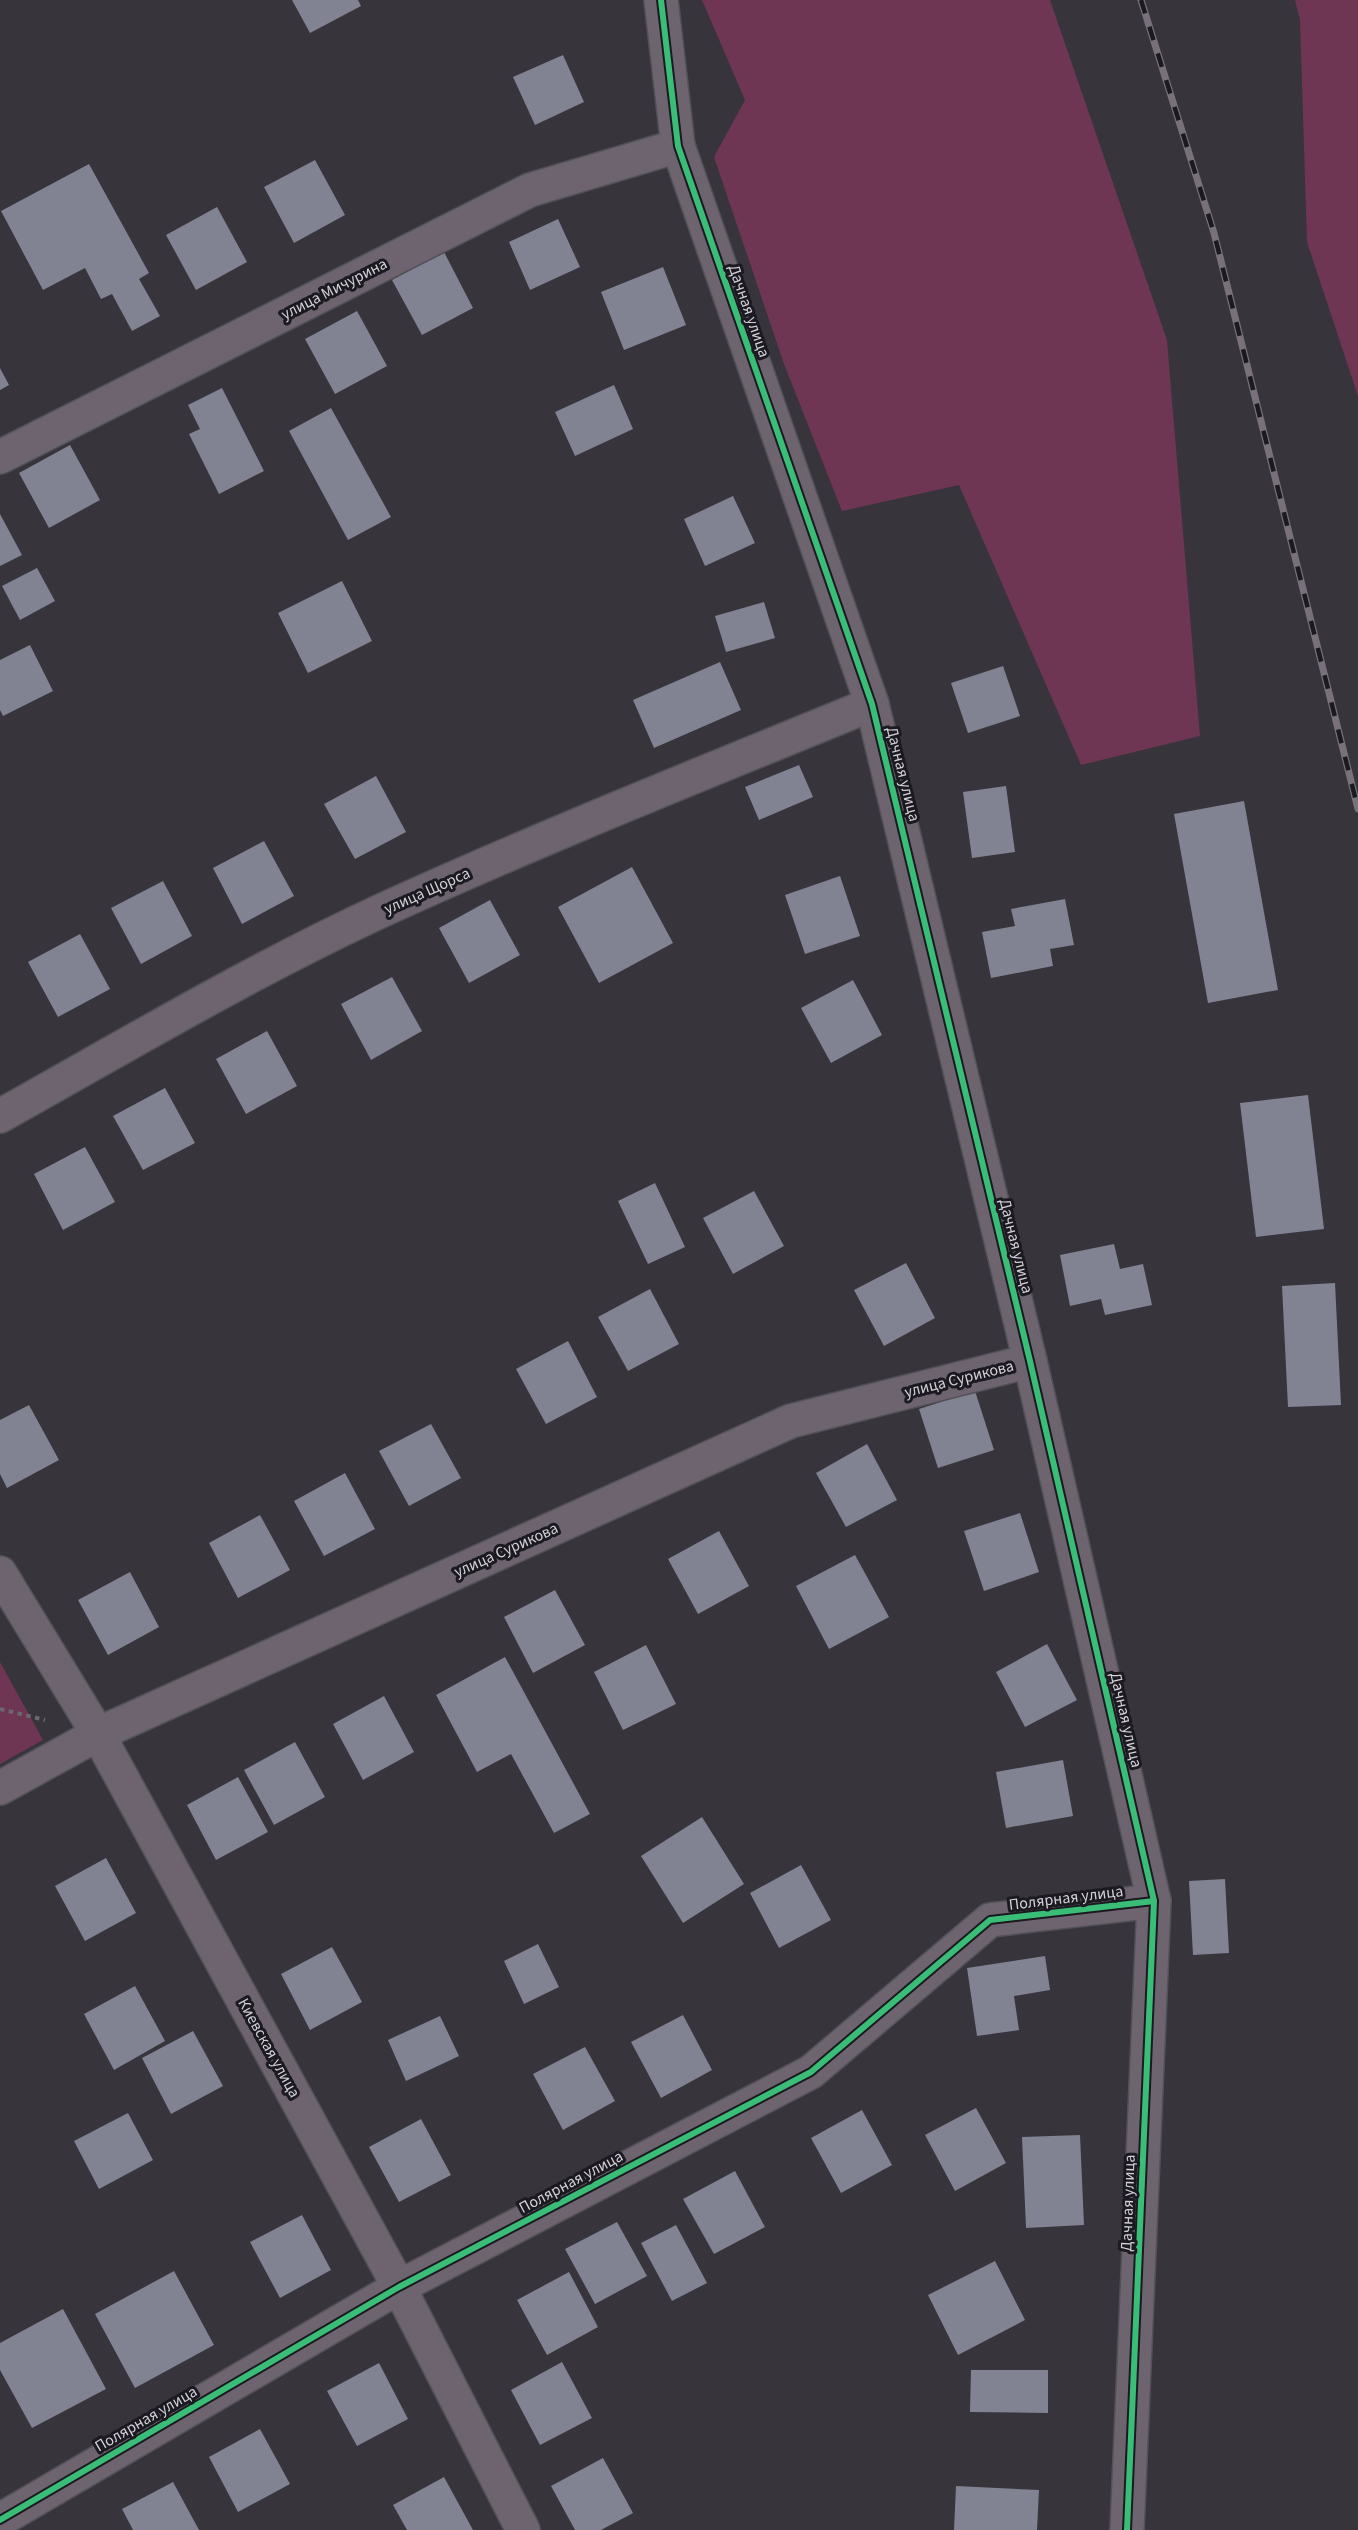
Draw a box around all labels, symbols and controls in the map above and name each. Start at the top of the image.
street label: улица Мичурина [277,253,391,325]
street label: Дачная улица [723,262,775,360]
street label: Дачная улица [881,724,925,824]
street label: улица Щорса [380,862,474,920]
street label: Дачная улица [994,1196,1038,1296]
street label: улица Сурикова [902,1355,1016,1403]
street label: улица Сурикова [450,1517,562,1583]
street label: Дачная улица [1104,1670,1148,1770]
street label: Полярная улица [1008,1880,1124,1916]
street label: Киевская улица [233,1994,305,2102]
street label: Полярная улица [515,2145,627,2219]
street label: Дачная улица [1115,2154,1141,2252]
street label: Полярная улица [91,2381,201,2457]

